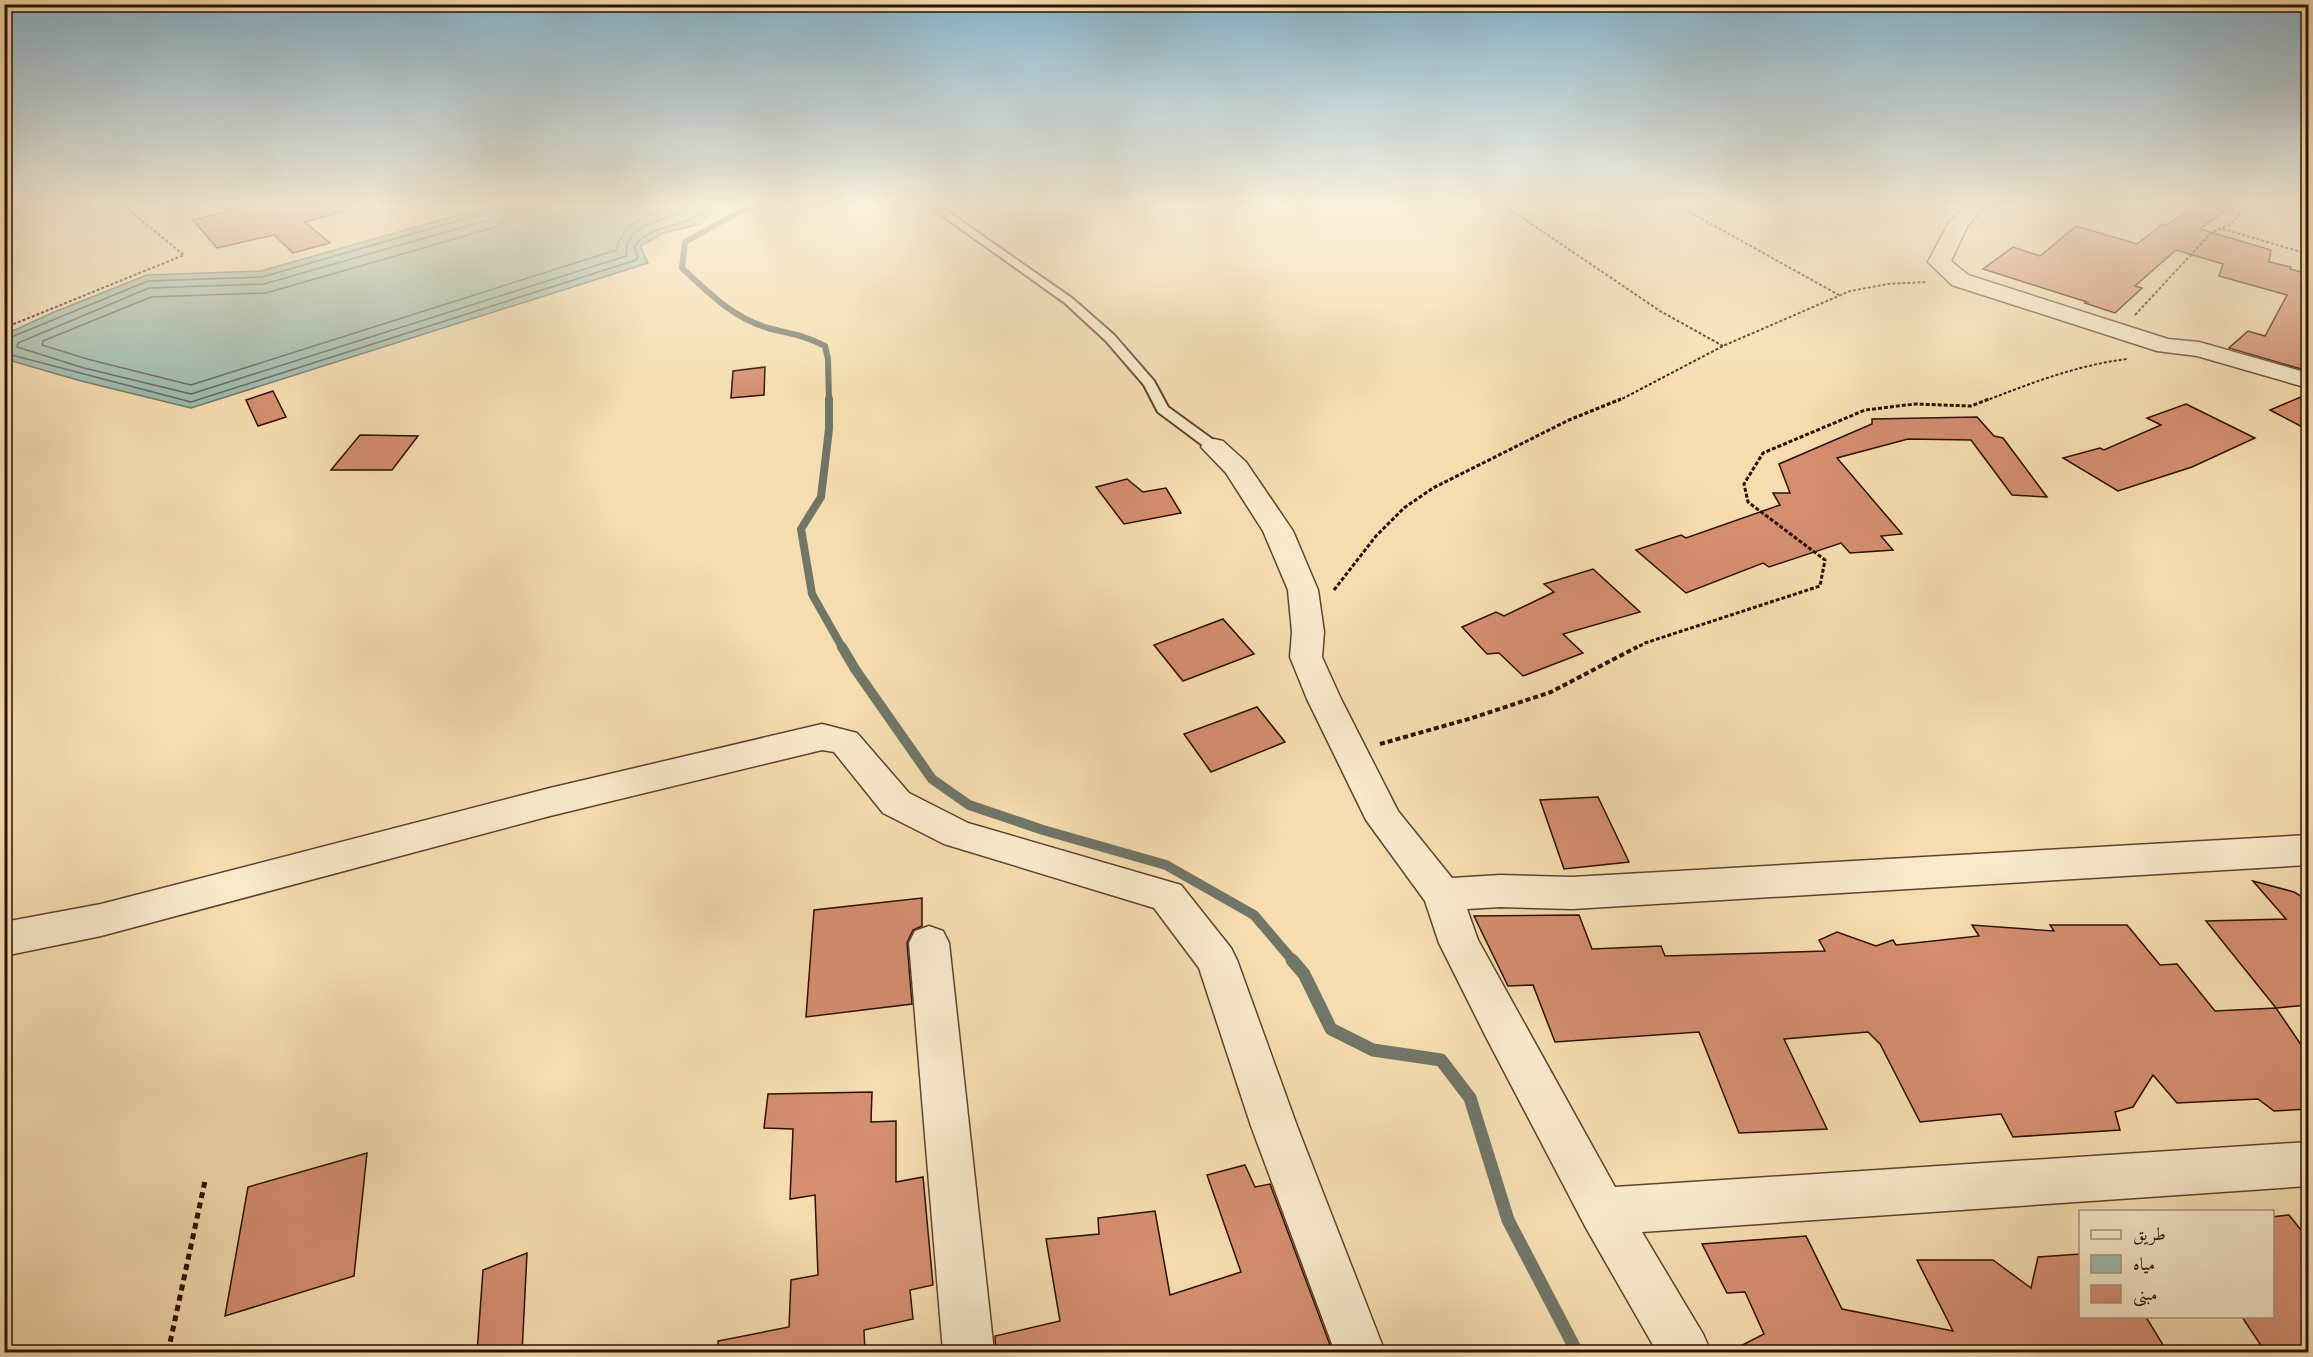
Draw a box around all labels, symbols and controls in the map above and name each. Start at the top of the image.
legend [2079,1210,2274,1318]
text: طريق [2133,1226,2166,1246]
text: مياه [2133,1256,2155,1274]
text: مبنى [2133,1286,2158,1307]

